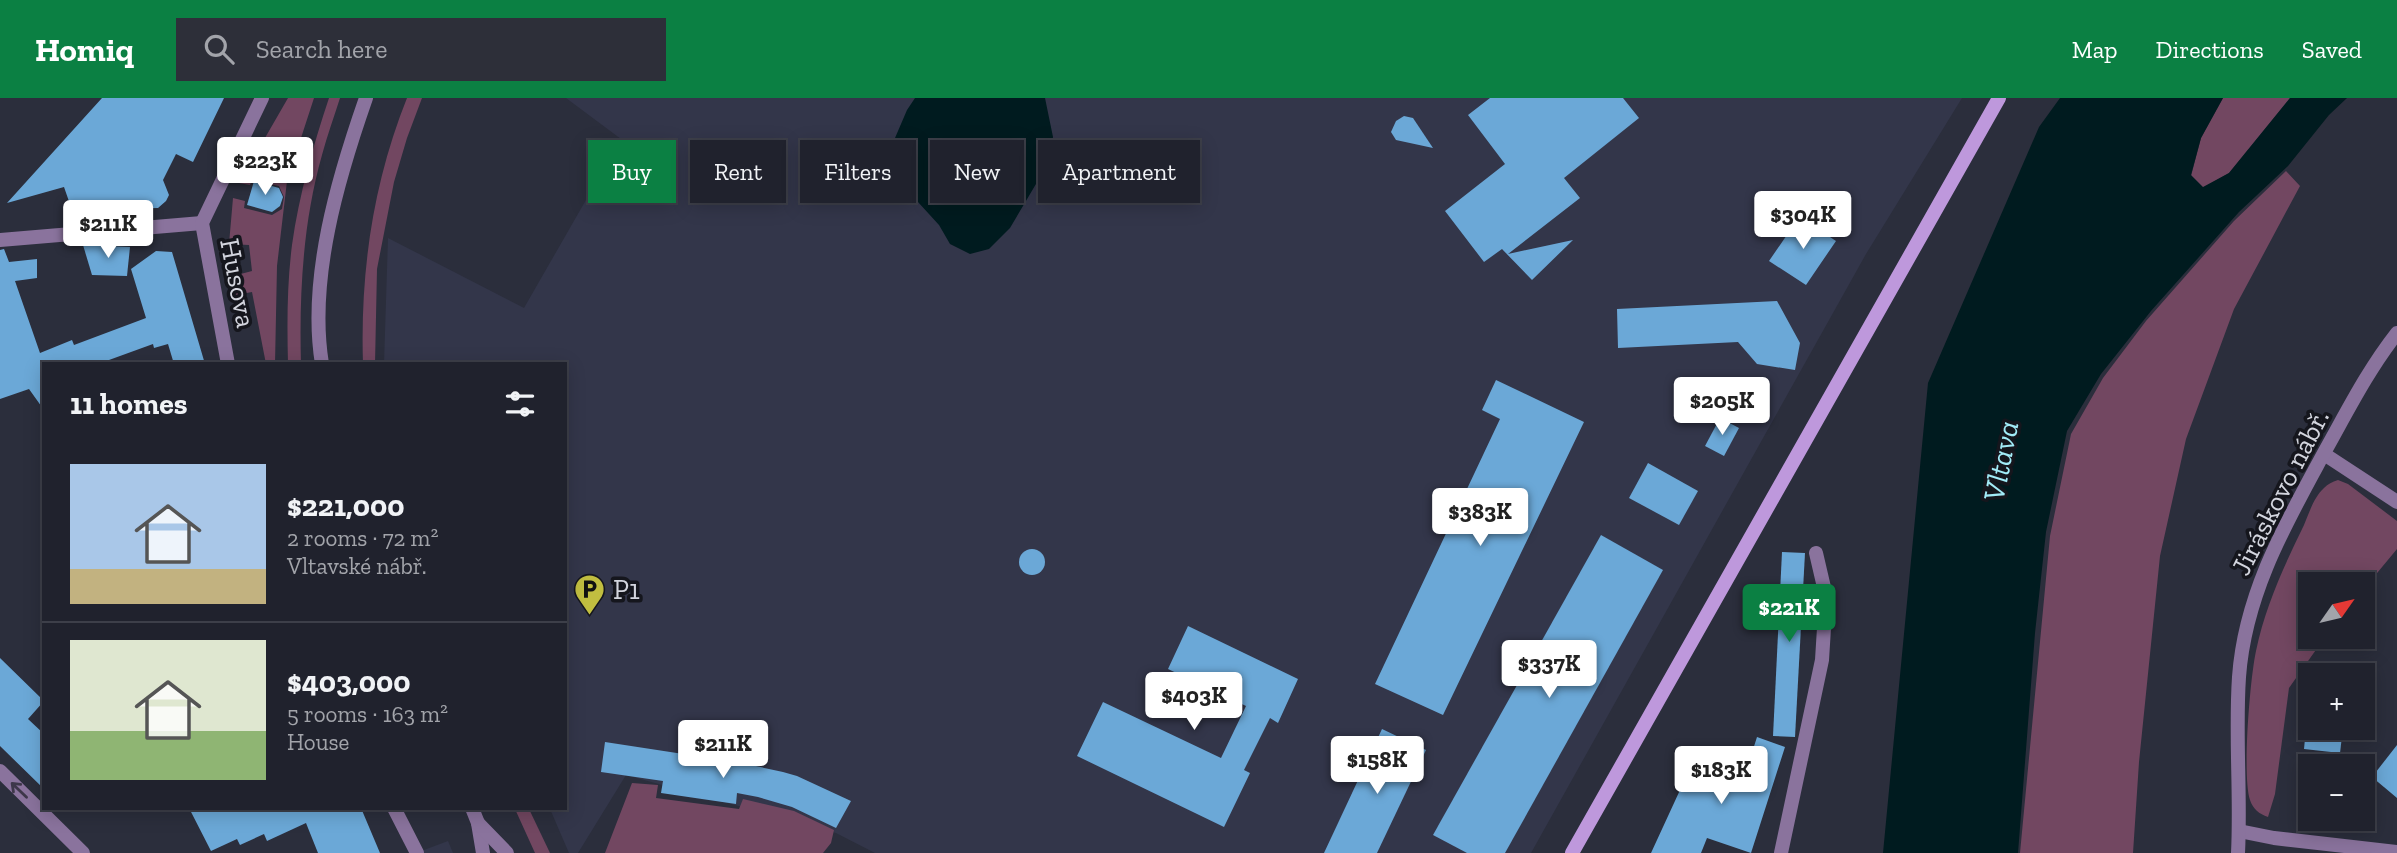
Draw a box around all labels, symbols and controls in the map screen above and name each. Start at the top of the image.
search box [176,18,666,81]
text: Homiq [35,30,134,69]
icon: search [200,30,238,68]
text: Search here [256,33,387,65]
text: Map [2072,35,2118,64]
text: Directions [2156,35,2264,64]
text: Saved [2302,35,2362,64]
pin: $223K [216,138,314,197]
chip: Buy [588,140,676,203]
chip: Rent [690,140,786,203]
chip: Filters [800,140,916,203]
chip: New [930,140,1024,203]
chip: Apartment [1038,140,1200,203]
text: $223K [233,146,297,174]
pin: $304K [1754,192,1852,251]
pin: $211K [59,200,157,260]
text: $304K [1770,200,1836,228]
text: $211K [79,209,137,237]
street label: Husova [213,236,263,331]
pin: $205K [1673,378,1771,437]
icon: filters [501,385,539,423]
text: 11 homes [70,386,188,422]
text: $205K [1690,386,1754,414]
street label: Jiráskovo nábř. [2224,404,2336,580]
water label: Vltava [1976,418,2026,504]
text: $221,000 [287,488,405,524]
pin: $383K [1431,489,1529,548]
icon: home [126,492,210,576]
text: $383K [1448,497,1512,525]
text: 2 rooms · 72 m² [287,524,438,552]
text: Vltavské nábř. [287,552,427,580]
parking icon: P1 [573,572,607,616]
north arrow [2298,572,2375,649]
map controls [2298,572,2375,831]
place label: P1 [613,573,640,606]
pin: $221K [1740,584,1838,644]
text: $221K [1759,593,1819,621]
pin: $337K [1500,640,1598,700]
text: $337K [1518,649,1580,677]
button: + [2298,663,2375,740]
text: $403,000 [287,664,411,700]
icon: home [126,668,210,752]
pin: $403K [1145,672,1243,732]
text: $403K [1161,681,1227,709]
text: 5 rooms · 163 m² [287,700,448,728]
pin: $211K [674,720,772,780]
text: House [287,728,349,756]
text: $211K [694,729,752,757]
pin: $158K [1328,736,1426,796]
text: $158K [1347,745,1407,773]
pin: $183K [1672,746,1770,806]
button: − [2298,754,2375,831]
text: $183K [1691,755,1751,783]
one-way arrow [11,781,28,798]

